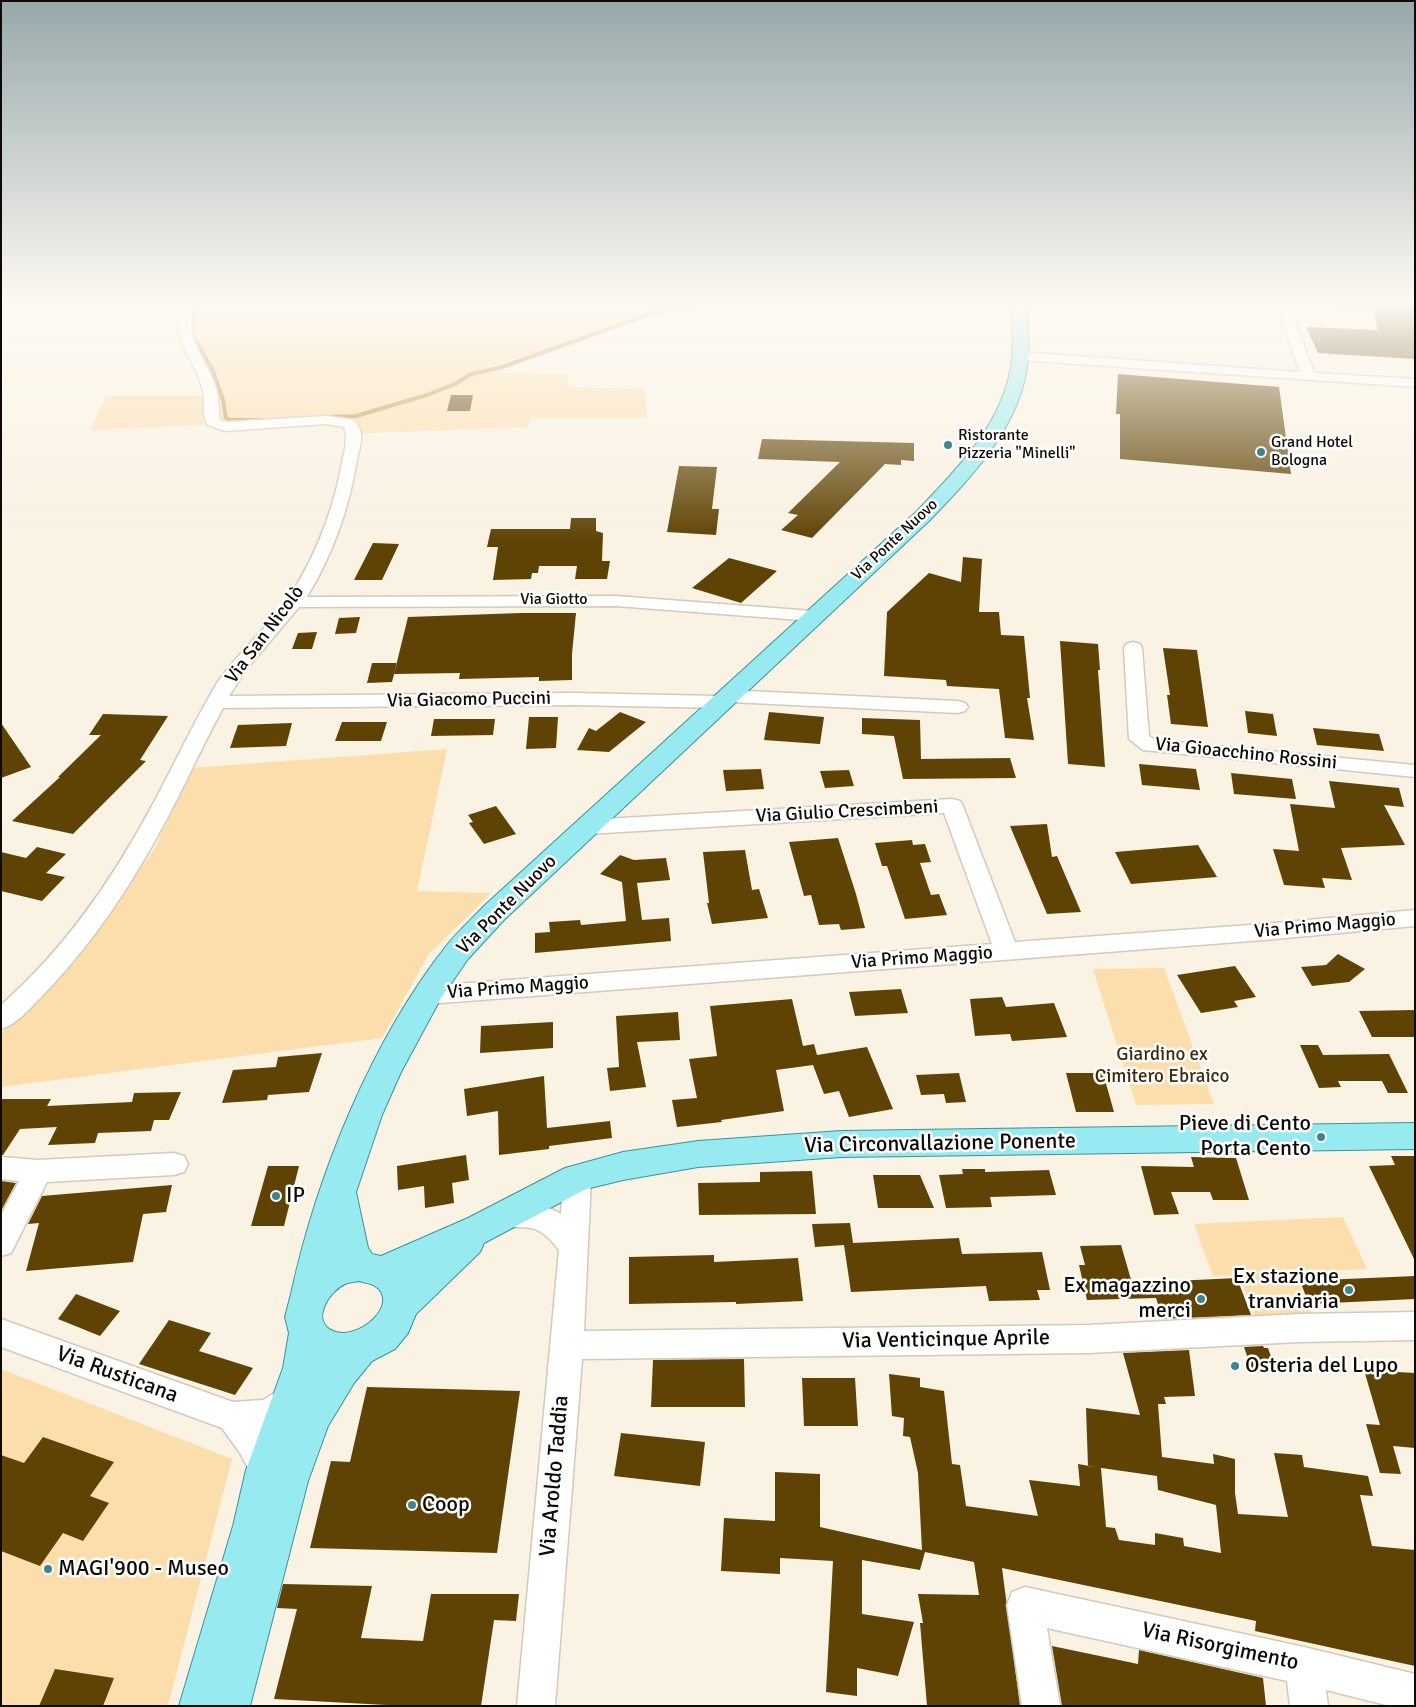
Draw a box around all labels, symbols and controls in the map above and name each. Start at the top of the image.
place label: Ristorante Pizzeria "Minelli" [958,426,1075,464]
place label: Grand Hotel Bologna [1271,433,1353,471]
marker: Ristorante Pizzeria "Minelli" [942,439,954,451]
marker: Grand Hotel Bologna [1255,446,1267,458]
street label: Via Ponte Nuovo [848,495,942,585]
street label: Via San Nicolò [221,582,309,688]
street label: Via Giotto [520,590,588,610]
street label: Via Giacomo Puccini [387,687,551,713]
street label: Via Gioacchino Rossini [1154,733,1338,775]
street label: Via Giulio Crescimbeni [755,796,939,828]
street label: Via Ponte Nuovo [452,850,562,960]
street label: Via Primo Maggio [1253,908,1397,944]
street label: Via Primo Maggio [850,942,994,974]
street label: Via Primo Maggio [446,972,590,1004]
park label: Giardino ex Cimitero Ebraico [1095,1044,1229,1088]
place label: Pieve di Cento Porta Cento [1179,1111,1311,1162]
street label: Via Circonvallazione Ponente [804,1128,1076,1160]
marker: Pieve di Cento Porta Cento [1315,1131,1327,1143]
place label: IP [286,1183,305,1209]
marker: IP [270,1190,282,1202]
place label: Ex stazione tranviaria [1233,1264,1339,1316]
place label: Ex magazzino merci [1063,1273,1191,1324]
marker: Ex stazione tranviaria [1343,1284,1355,1296]
marker: Ex magazzino merci [1195,1293,1207,1305]
street label: Via Venticinque Aprile [842,1325,1050,1355]
street label: Via Rusticana [53,1341,181,1409]
place label: Osteria del Lupo [1245,1353,1398,1379]
marker: Osteria del Lupo [1229,1360,1241,1372]
street label: Via Aroldo Taddia [535,1394,575,1558]
place label: Coop [422,1492,470,1518]
marker: Coop [406,1499,418,1511]
place label: MAGI'900 - Museo [58,1556,229,1582]
marker: MAGI'900 - Museo [42,1563,54,1575]
street label: Via Risorgimento [1139,1617,1301,1677]

